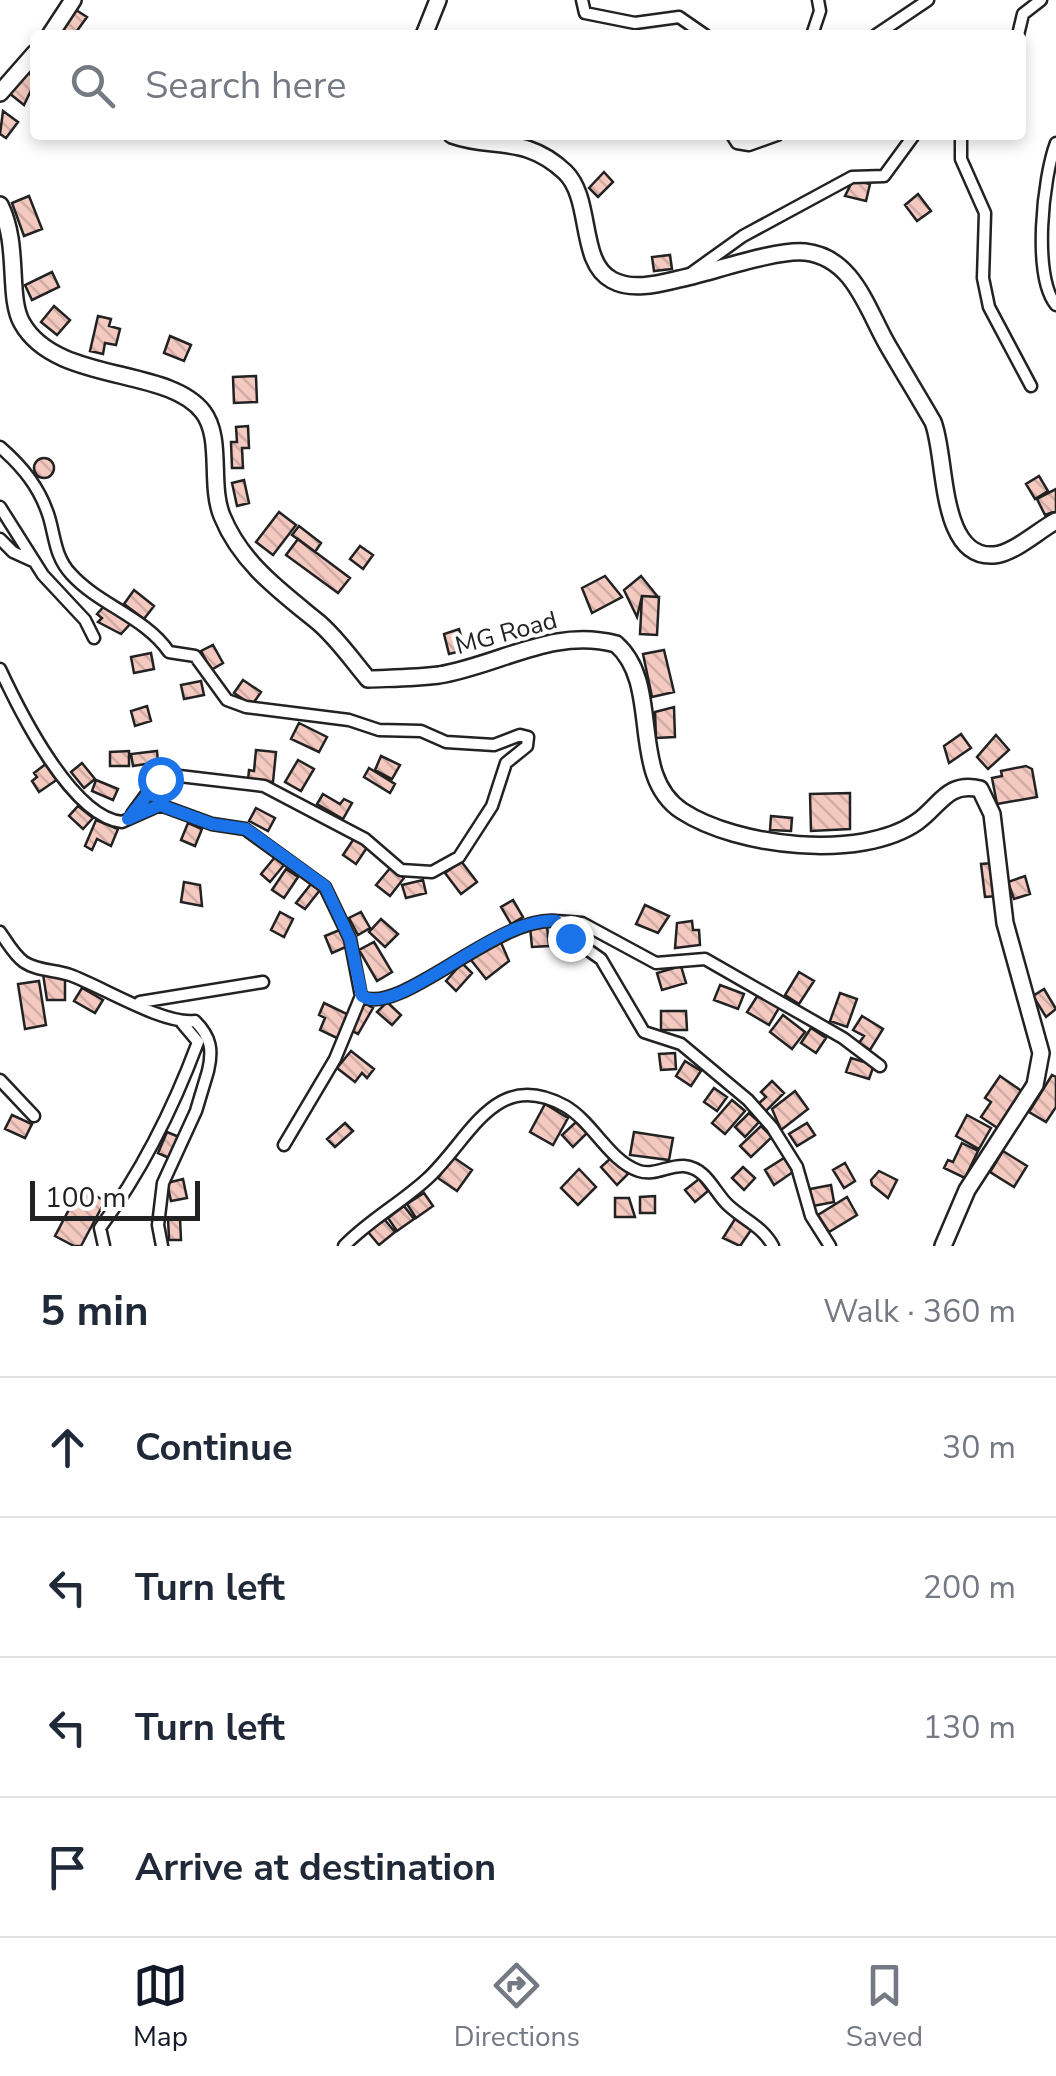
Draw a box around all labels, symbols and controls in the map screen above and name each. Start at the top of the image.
search box [30,30,1026,140]
icon: search [65,58,120,113]
text: Search here [145,60,346,111]
street label: MG Road [452,603,561,663]
route start [138,757,184,803]
route end [548,916,594,962]
scale bar [30,1176,200,1220]
text: 100 m [45,1179,127,1217]
text: 5 min [40,1283,149,1340]
text: Walk · 360 m [823,1290,1016,1333]
icon: ahead [40,1420,95,1475]
text: Continue [135,1422,293,1473]
text: 30 m [942,1426,1016,1469]
icon: left [40,1560,95,1615]
text: Turn left [135,1562,285,1613]
text: 200 m [923,1566,1016,1609]
icon: left [40,1700,95,1755]
text: Turn left [135,1702,285,1753]
text: 130 m [923,1706,1016,1749]
icon: arrive [40,1840,95,1895]
text: Arrive at destination [135,1842,496,1893]
tab: Map [133,1958,188,2056]
tab: Directions [454,1958,580,2056]
tab: Saved [846,1958,923,2056]

